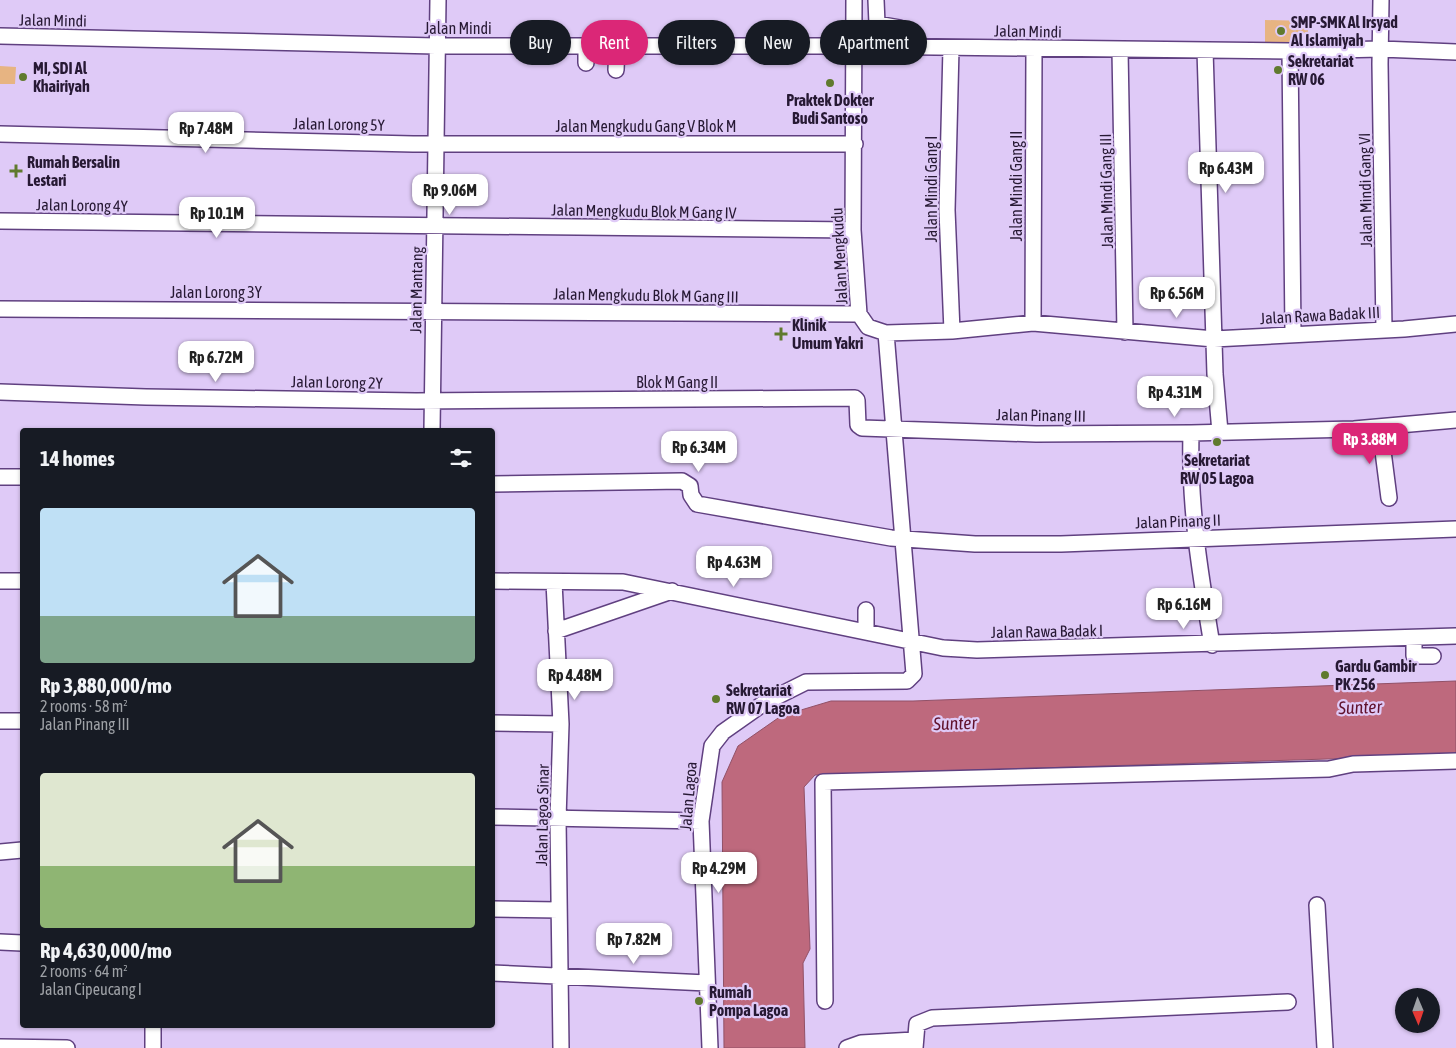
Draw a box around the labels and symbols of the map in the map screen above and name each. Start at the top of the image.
street label: Jalan Mindi [19,10,87,30]
place label: SMP-SMK Al Irsyad Al Islamiyah [1290,13,1398,49]
street label: Jalan Mindi [424,19,492,37]
street label: Jalan Mindi [994,21,1062,41]
marker: SMP-SMK Al Irsyad Al Islamiyah [1275,25,1287,37]
place label: Sekretariat RW 06 [1288,52,1354,88]
place label: MI, SDI Al Khairiyah [33,59,90,95]
marker: Sekretariat RW 06 [1272,64,1284,76]
marker: MI, SDI Al Khairiyah [17,71,29,83]
marker: Praktek Dokter Budi Santoso [824,77,836,89]
place label: Praktek Dokter Budi Santoso [786,91,874,127]
pin: Rp 7.48M [154,112,258,154]
street label: Jalan Lorong 5Y [293,114,386,135]
street label: Jalan Mengkudu Gang V Blok M [555,117,737,136]
street label: Jalan Mindi Gang II [1007,131,1026,241]
street label: Jalan Mindi Gang III [1096,133,1117,249]
street label: Jalan Mindi Gang VI [1355,133,1376,247]
street label: Jalan Mindi Gang I [922,136,941,242]
pin: Rp 6.43M [1174,152,1278,194]
place label: Rumah Bersalin Lestari [27,153,120,189]
marker: Rumah Bersalin Lestari [9,164,23,178]
pin: Rp 9.06M [398,174,502,216]
street label: Jalan Lorong 4Y [36,195,129,216]
pin: Rp 10.1M [165,196,269,239]
street label: Jalan Mengkudu Blok M Gang IV [551,200,737,223]
street label: Jalan Mengkudu [827,207,852,305]
street label: Jalan Mantang [406,246,427,334]
pin: Rp 6.56M [1125,276,1229,319]
street label: Jalan Lorong 3Y [170,283,263,302]
street label: Jalan Mengkudu Blok M Gang III [553,284,739,307]
street label: Jalan Rawa Badak III [1260,303,1380,327]
place label: Klinik Umum Yakri [792,316,864,352]
marker: Klinik Umum Yakri [774,327,788,341]
pin: Rp 6.72M [164,340,268,383]
street label: Jalan Lorong 2Y [291,372,384,393]
street label: Blok M Gang II [636,373,718,392]
pin: Rp 4.31M [1123,376,1227,418]
street label: Jalan Pinang III [996,405,1086,426]
pin: Rp 3.88M [1318,422,1422,465]
pin: Rp 6.34M [647,430,751,473]
marker: Sekretariat RW 05 Lagoa [1211,436,1223,448]
place label: Sekretariat RW 05 Lagoa [1180,451,1254,487]
street label: Jalan Pinang II [1135,511,1221,532]
pin: Rp 4.63M [682,546,786,588]
pin: Rp 6.16M [1132,588,1236,630]
street label: Jalan Rawa Badak I [991,621,1103,641]
place label: Gardu Gambir PK 256 [1335,657,1417,693]
pin: Rp 4.48M [523,658,627,701]
marker: Gardu Gambir PK 256 [1319,669,1331,681]
place label: Sekretariat RW 07 Lagoa [726,681,800,717]
marker: Sekretariat RW 07 Lagoa [710,693,722,705]
water label: Sunter [1337,696,1383,718]
water label: Sunter [932,712,978,734]
street label: Jalan Lagoa [676,761,701,831]
street label: Jalan Lagoa Sinar [532,764,553,866]
pin: Rp 4.29M [667,852,771,894]
pin: Rp 7.82M [582,922,686,965]
place label: Rumah Pompa Lagoa [709,983,788,1019]
north arrow [1395,988,1440,1032]
marker: Rumah Pompa Lagoa [693,995,705,1007]

